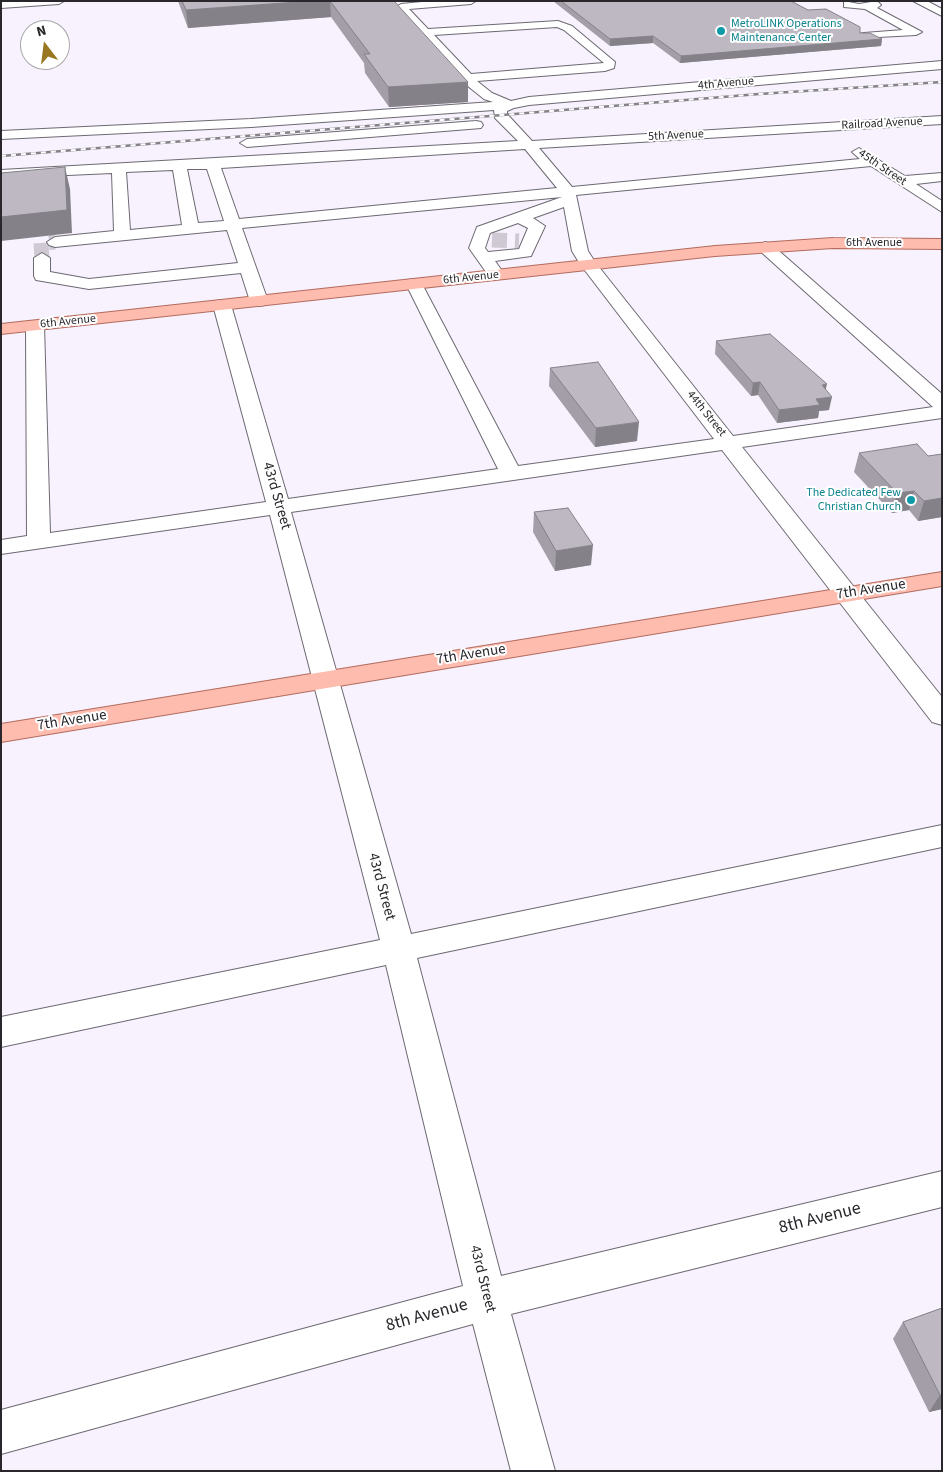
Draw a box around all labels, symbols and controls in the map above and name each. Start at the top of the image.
place label: MetroLINK Operations Maintenance Center [731,17,842,45]
north arrow [20,20,70,70]
text: N [34,21,48,42]
marker: MetroLINK Operations Maintenance Center [715,25,727,37]
street label: 4th Avenue [698,74,754,94]
street label: Railroad Avenue [841,115,923,133]
street label: 5th Avenue [648,127,704,145]
street label: 45th Street [855,147,909,189]
street label: 6th Avenue [846,236,902,250]
street label: 6th Avenue [442,268,500,288]
street label: 6th Avenue [39,312,97,332]
street label: 44th Street [683,388,729,440]
street label: 43rd Street [258,460,294,532]
place label: The Dedicated Few Christian Church [806,486,901,514]
marker: The Dedicated Few Christian Church [905,494,917,506]
street label: 7th Avenue [835,576,907,604]
street label: 7th Avenue [435,641,507,669]
street label: 7th Avenue [36,707,108,735]
street label: 43rd Street [363,851,399,923]
street label: 8th Avenue [777,1198,863,1240]
street label: 43rd Street [465,1243,499,1315]
street label: 8th Avenue [384,1295,470,1337]

